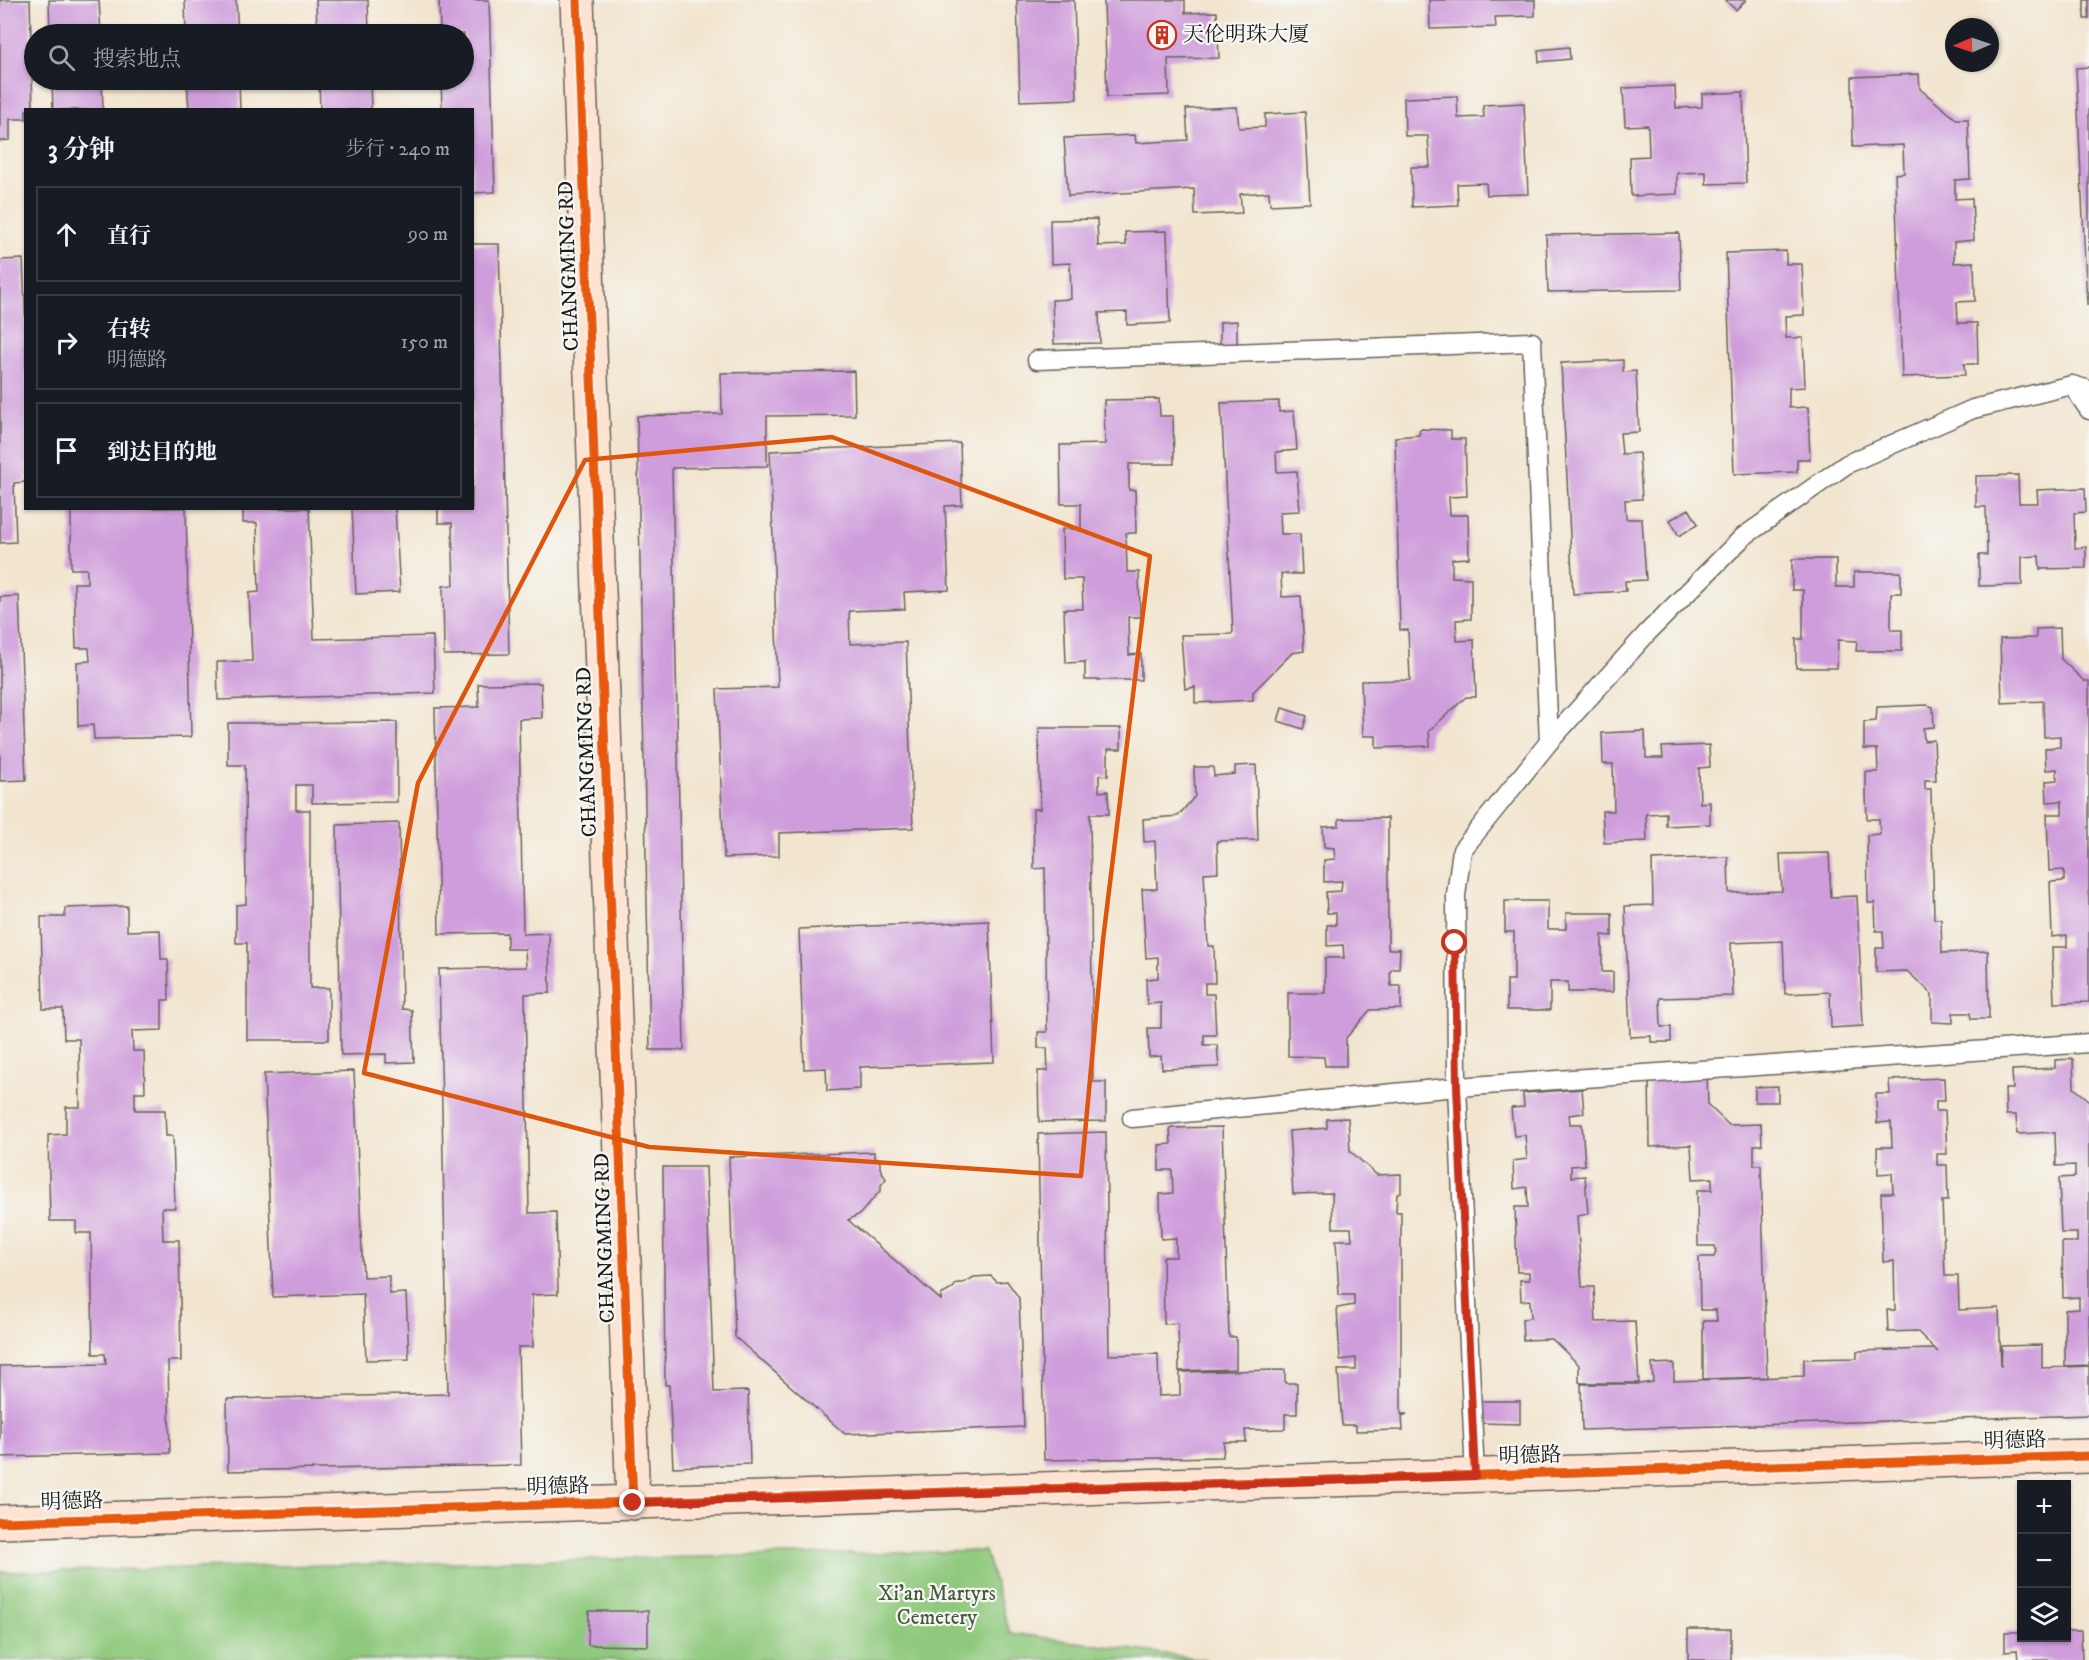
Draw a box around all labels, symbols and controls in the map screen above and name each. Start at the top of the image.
north arrow [1945,18,1999,72]
building icon: 天伦明珠大厦 [1146,19,1178,51]
place label: 天伦明珠大厦 [1183,22,1309,48]
search box [24,24,474,90]
icon: search [45,41,78,74]
text: 搜索地点 [93,46,181,73]
text: 3 分钟 [48,134,115,167]
text: 步行 · 240 m [345,137,450,162]
street label: CHANGMING RD [553,180,585,352]
icon: ahead [50,218,83,251]
text: 90 m [408,222,448,247]
text: 直行 [107,223,151,250]
text: 右转 [107,316,151,343]
icon: right [50,326,83,359]
text: 150 m [401,330,448,355]
text: 明德路 [107,348,167,373]
icon: arrive [50,434,83,467]
text: 到达目的地 [107,439,217,466]
street label: CHANGMING RD [571,666,603,838]
route start [1441,929,1467,955]
street label: CHANGMING RD [589,1152,621,1324]
street label: 明德路 [1983,1427,2047,1455]
street label: 明德路 [1498,1442,1562,1470]
street label: 明德路 [526,1473,590,1501]
map controls [2017,1480,2071,1642]
button: + [2017,1480,2071,1534]
street label: 明德路 [40,1488,104,1516]
route end [619,1489,645,1515]
button: − [2017,1534,2071,1588]
park label: Xi'an Martyrs Cemetery [878,1581,996,1631]
button: layers [2017,1588,2071,1642]

